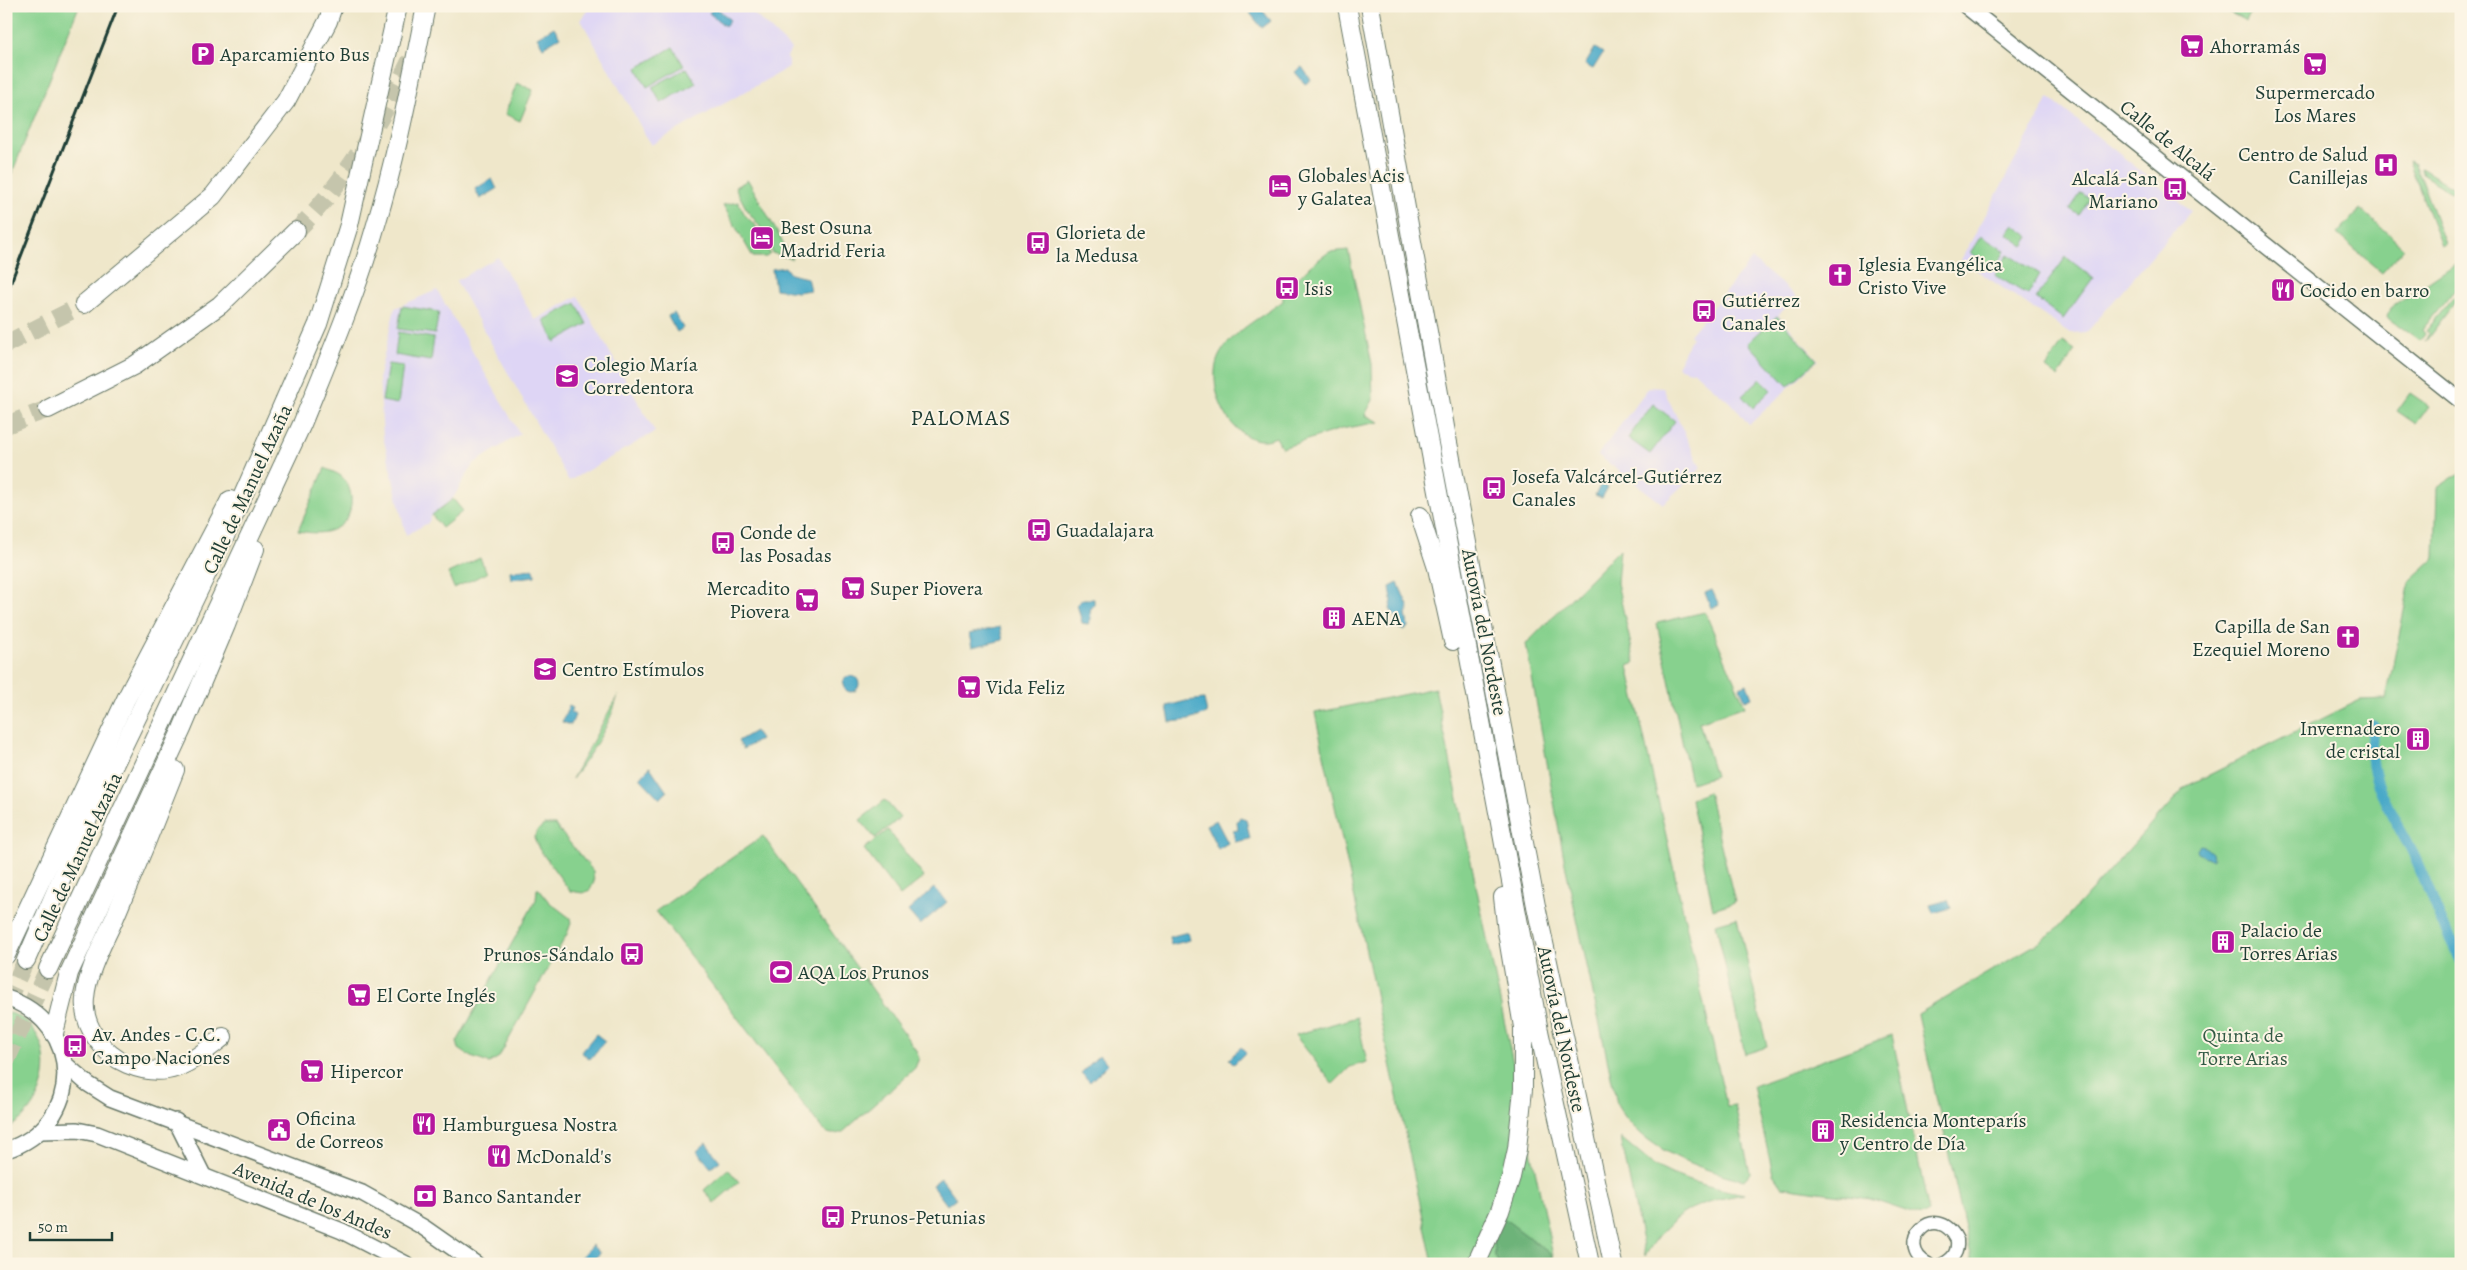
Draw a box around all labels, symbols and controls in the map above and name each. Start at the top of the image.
supermarket icon: Ahorramás [2179,33,2205,59]
place label: Ahorramás [2209,33,2300,60]
parking icon: Aparcamiento Bus [190,41,216,67]
place label: Aparcamiento Bus [219,41,370,68]
supermarket icon: Supermercado Los Mares [2302,51,2328,77]
place label: Supermercado Los Mares [2255,79,2375,129]
street label: Calle de Alcalá [2114,93,2222,188]
place label: Centro de Salud Canillejas [2238,141,2368,191]
hospital icon: Centro de Salud Canillejas [2373,152,2399,178]
place label: Globales Acis y Galatea [1297,162,1405,212]
place label: Alcalá-San Mariano [2071,165,2158,215]
hotel icon: Globales Acis y Galatea [1267,173,1293,199]
bus stop icon: Alcalá-San Mariano [2162,176,2188,202]
place label: Best Osuna Madrid Feria [780,214,886,264]
place label: Glorieta de la Medusa [1056,219,1146,269]
hotel icon: Best Osuna Madrid Feria [749,225,775,251]
bus stop icon: Glorieta de la Medusa [1025,230,1051,256]
place label: Iglesia Evangélica Cristo Vive [1858,251,2003,301]
church icon: Iglesia Evangélica Cristo Vive [1827,262,1853,288]
bus stop icon: Isis [1274,275,1300,301]
place label: Isis [1304,275,1333,302]
restaurant icon: Cocido en barro [2270,277,2296,303]
place label: Cocido en barro [2300,277,2429,304]
place label: Gutiérrez Canales [1722,287,1800,337]
bus stop icon: Gutiérrez Canales [1691,298,1717,324]
place label: Colegio María Corredentora [584,351,699,401]
school or university icon: Colegio María Corredentora [554,363,580,389]
street label: Calle de Manuel Azaña [196,399,299,579]
district label: PALOMAS [911,403,1011,433]
place label: Josefa Valcárcel-Gutiérrez Canales [1512,463,1722,513]
bus stop icon: Josefa Valcárcel-Gutiérrez Canales [1481,475,1507,501]
bus stop icon: Guadalajara [1026,517,1052,543]
place label: Guadalajara [1056,517,1155,544]
place label: Conde de las Posadas [740,519,832,569]
bus stop icon: Conde de las Posadas [710,530,736,556]
street label: Autovía del Nordeste [1455,545,1514,718]
place label: Mercadito Piovera [707,575,791,625]
supermarket icon: Super Piovera [840,575,866,601]
place label: Super Piovera [870,575,984,602]
supermarket icon: Mercadito Piovera [794,587,820,613]
building icon: AENA [1321,605,1347,631]
place label: AENA [1351,605,1402,632]
place label: Capilla de San Ezequiel Moreno [2192,613,2330,663]
church icon: Capilla de San Ezequiel Moreno [2335,624,2361,650]
school or university icon: Centro Estímulos [532,656,558,682]
place label: Centro Estímulos [562,656,704,683]
supermarket icon: Vida Feliz [956,674,982,700]
place label: Vida Feliz [985,674,1065,701]
place label: Invernadero de cristal [2300,715,2400,765]
building icon: Invernadero de cristal [2405,726,2431,752]
street label: Calle de Manuel Azaña [26,767,129,947]
place label: Palacio de Torres Arias [2240,917,2338,967]
building icon: Palacio de Torres Arias [2210,929,2236,955]
place label: Prunos-Sándalo [483,941,614,968]
bus stop icon: Prunos-Sándalo [619,941,645,967]
street label: Autovía del Nordeste [1530,942,1592,1115]
sports icon: AQA Los Prunos [768,959,794,985]
place label: AQA Los Prunos [797,959,929,986]
supermarket icon: El Corte Inglés [346,982,372,1008]
place label: El Corte Inglés [376,982,496,1009]
place label: Av. Andes - C.C. Campo Naciones [91,1021,230,1071]
park label: Quinta de Torre Arias [2198,1022,2288,1072]
bus stop icon: Av. Andes - C.C. Campo Naciones [62,1033,88,1059]
supermarket icon: Hipercor [299,1058,325,1084]
place label: Hipercor [330,1058,404,1085]
place label: Oficina de Correos [296,1105,384,1155]
place label: Residencia Monteparís y Centro de Día [1839,1107,2027,1157]
restaurant icon: Hamburguesa Nostra [411,1111,437,1137]
place label: Hamburguesa Nostra [442,1111,618,1138]
public building icon: Oficina de Correos [266,1117,292,1143]
building icon: Residencia Monteparís y Centro de Día [1810,1118,1836,1144]
restaurant icon: McDonald's [486,1143,512,1169]
place label: McDonald's [516,1143,612,1170]
street label: Avenida de los Andes [228,1154,396,1246]
bank icon: Banco Santander [412,1183,438,1209]
place label: Banco Santander [442,1183,581,1210]
bus stop icon: Prunos-Petunias [820,1204,846,1230]
place label: Prunos-Petunias [850,1204,986,1231]
scale bar [30,1210,112,1242]
text: 50 m [38,1217,68,1237]

